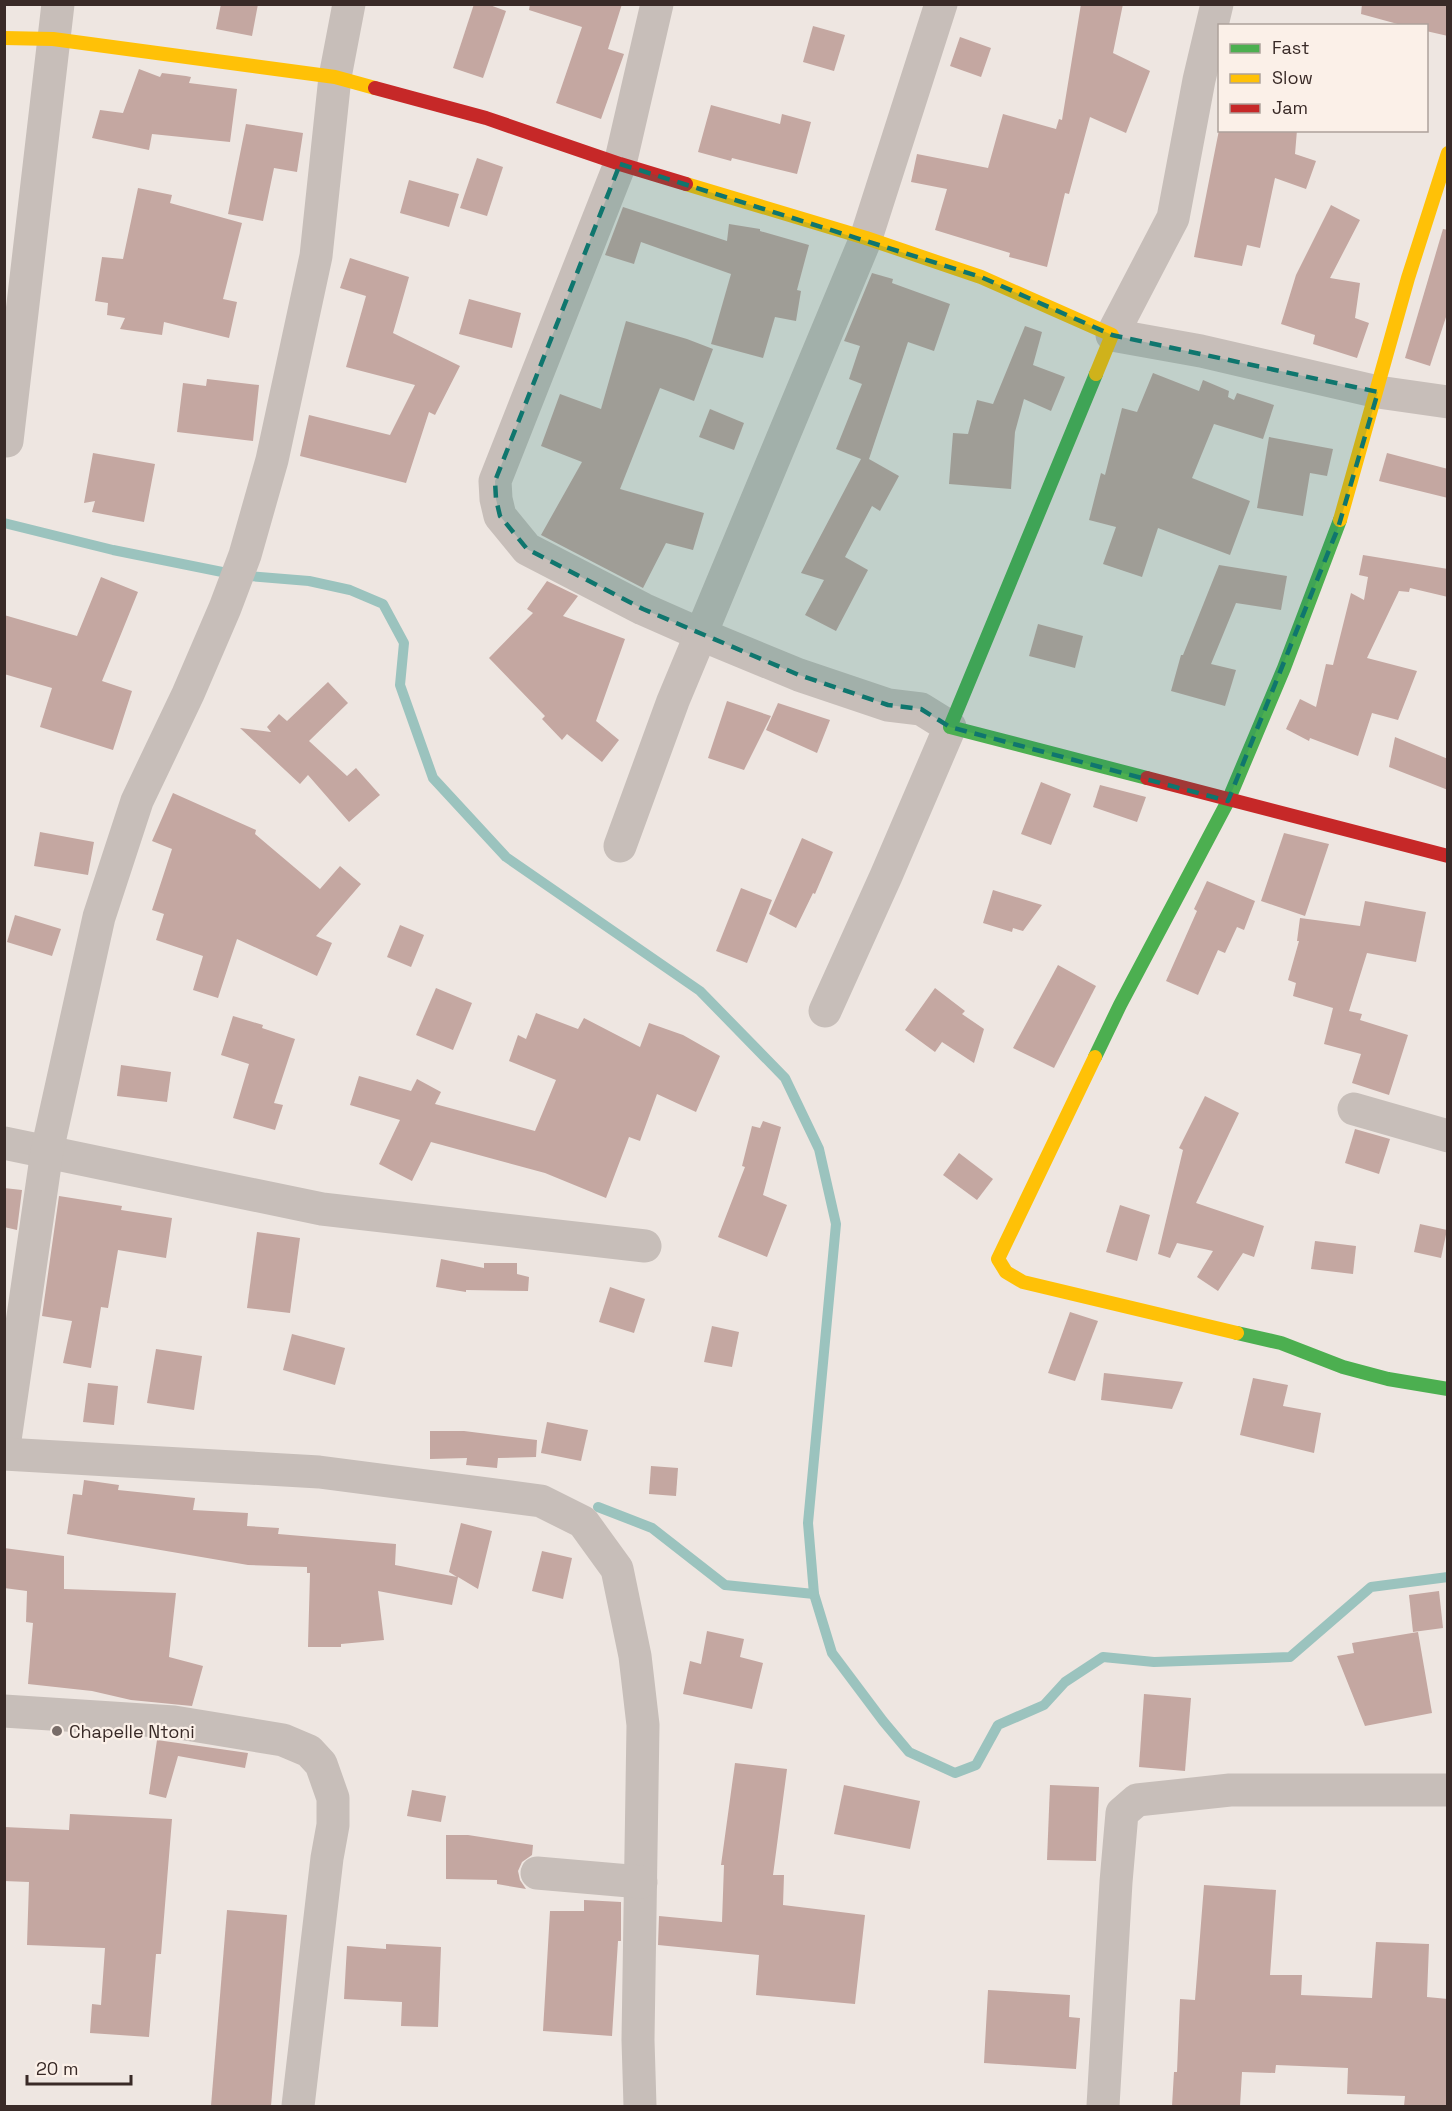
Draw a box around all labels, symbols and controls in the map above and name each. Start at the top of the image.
legend [1218,24,1428,132]
text: Fast [1272,36,1309,59]
text: Slow [1272,66,1313,89]
text: Jam [1272,96,1308,119]
place label: Chapelle Ntoni [69,1720,195,1743]
marker: Chapelle Ntoni [50,1724,64,1738]
scale bar [27,2048,130,2086]
text: 20 m [36,2057,79,2080]

